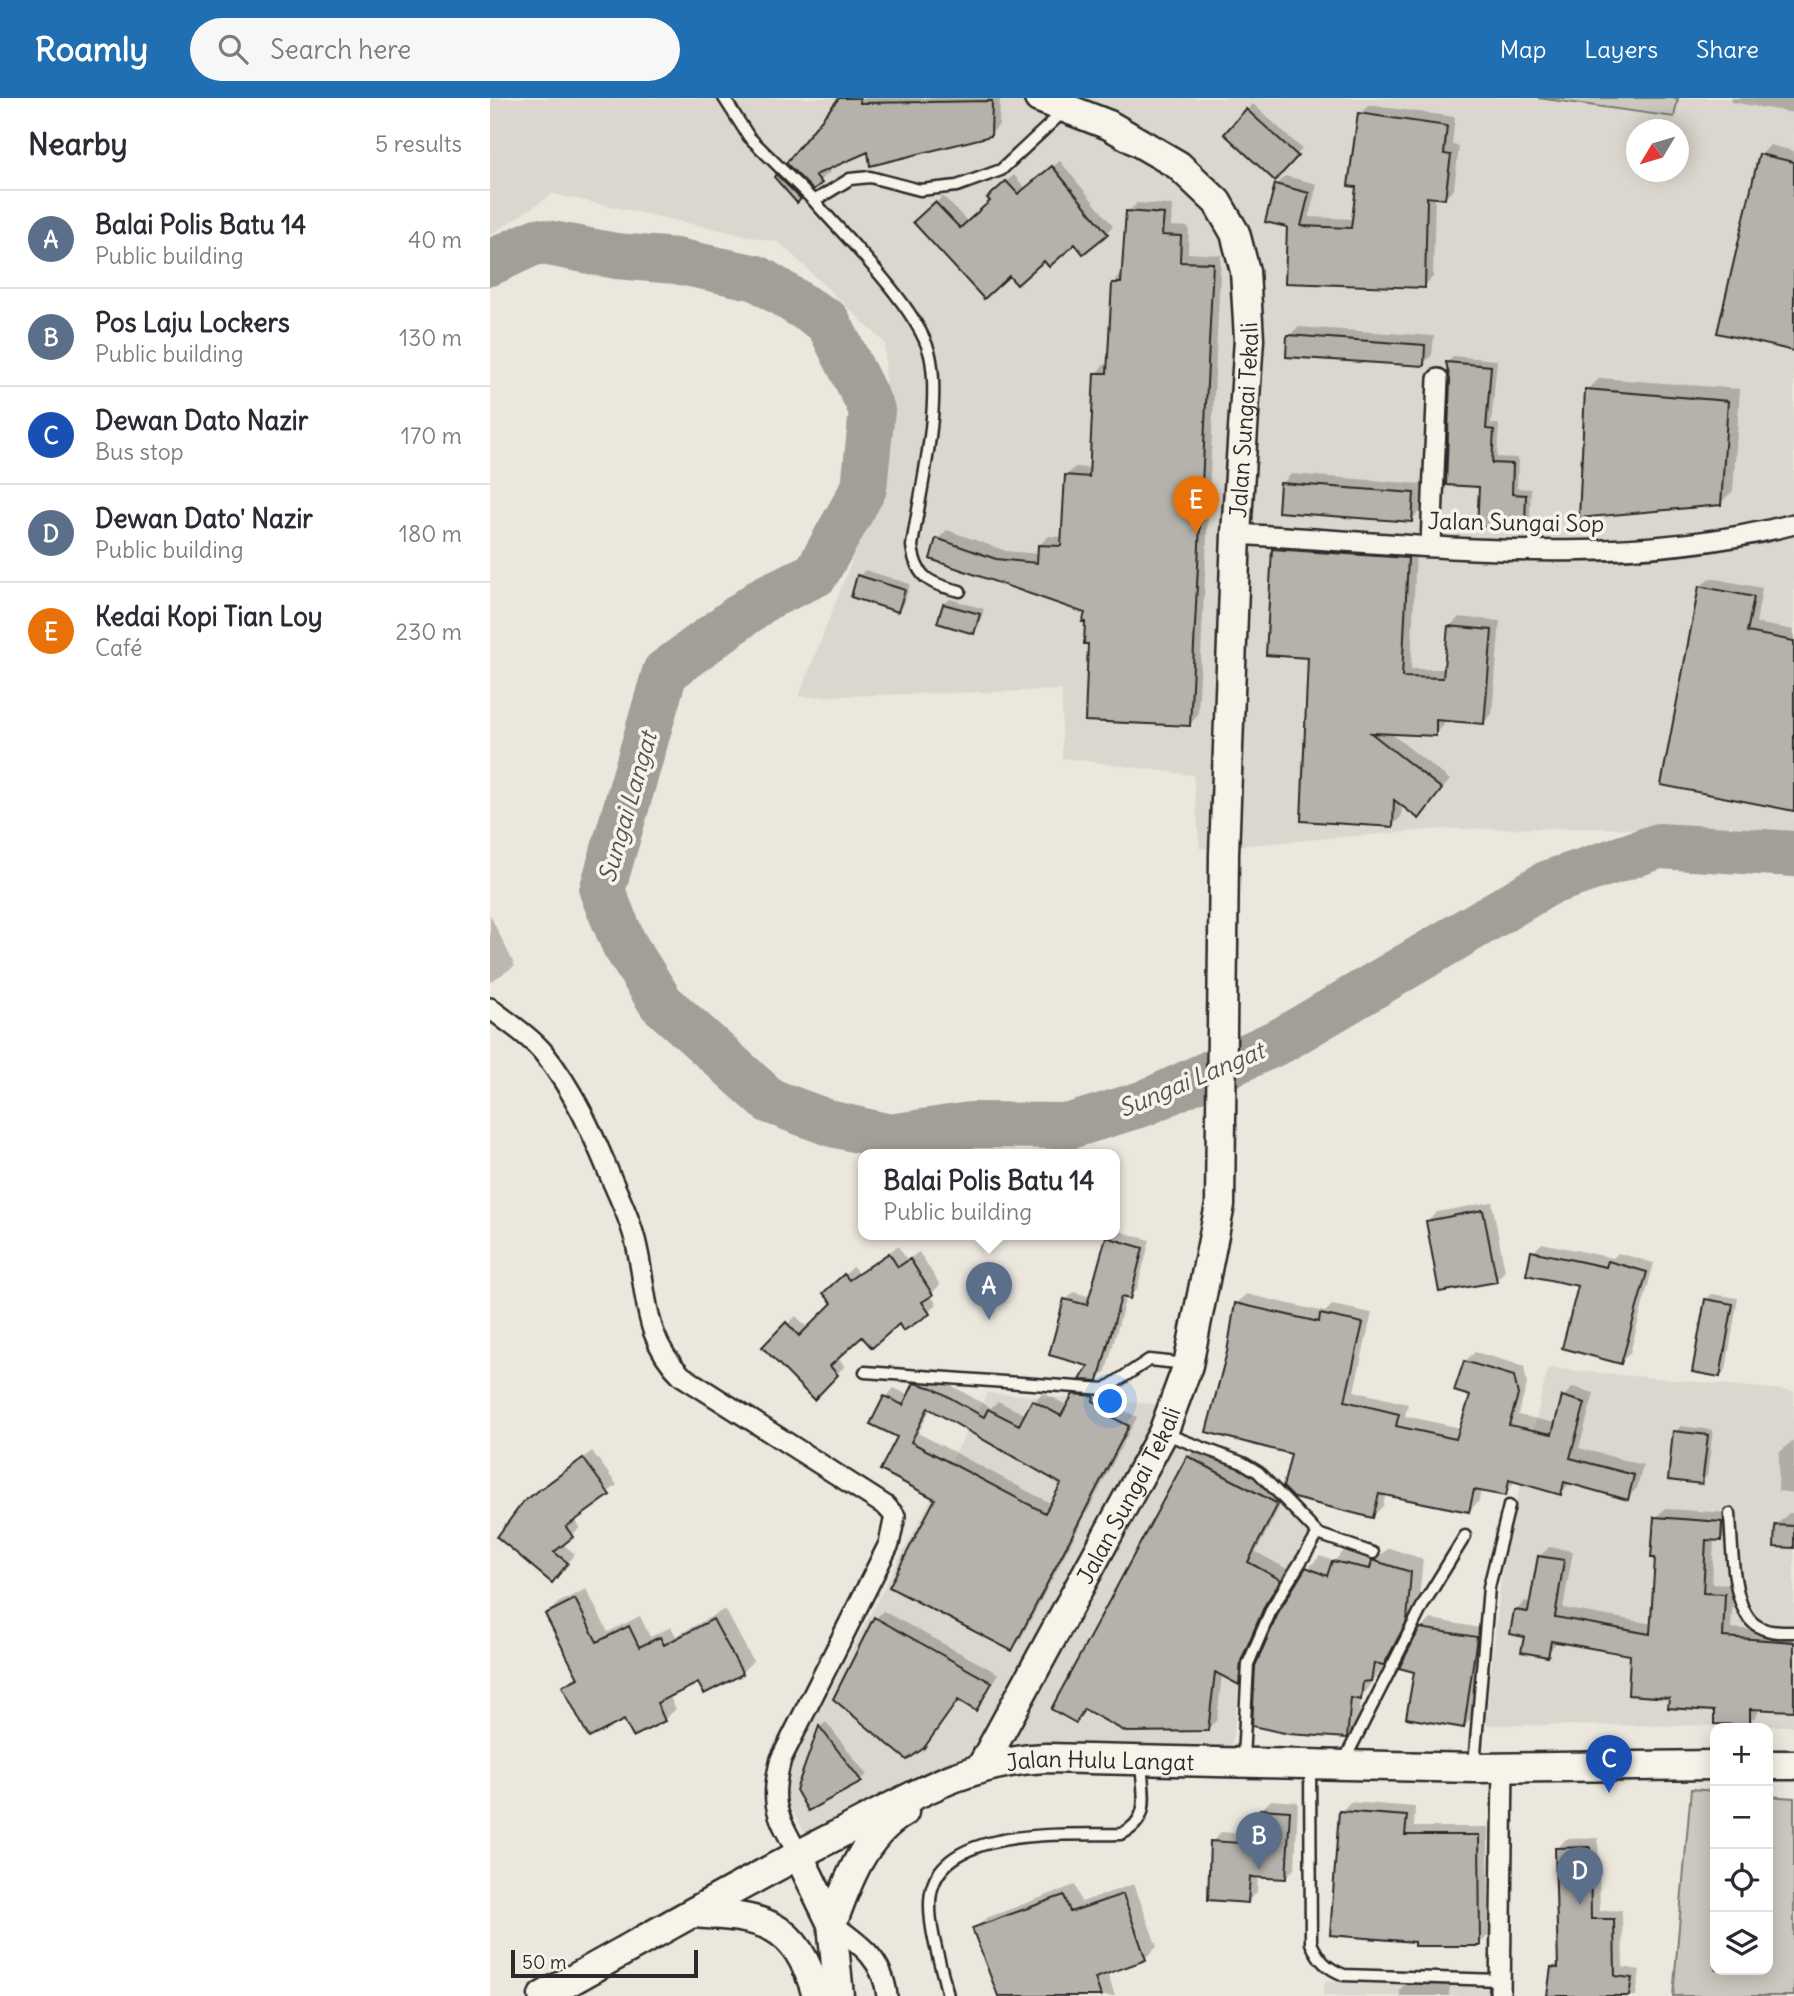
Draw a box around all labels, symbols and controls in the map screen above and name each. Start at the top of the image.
search box [190,18,680,81]
text: Roamly [35,28,148,70]
icon: search [214,30,252,68]
text: Search here [270,33,411,66]
text: Map [1500,34,1546,64]
text: Layers [1584,34,1658,64]
text: Share [1696,34,1759,64]
north arrow [1626,119,1689,182]
text: Nearby [28,125,128,163]
text: 5 results [375,129,462,158]
text: Balai Polis Batu 14 [95,208,306,241]
text: A [44,225,58,254]
text: 40 m [408,225,462,254]
text: Public building [95,241,244,270]
text: Pos Laju Lockers [95,306,290,339]
street label: Jalan Sungai Tekali [1223,322,1264,519]
text: B [43,323,59,352]
text: 130 m [399,323,462,352]
text: Public building [95,339,244,368]
text: Dewan Dato Nazir [95,404,308,437]
text: C [43,421,59,450]
text: 170 m [401,421,462,450]
text: Bus stop [95,437,184,466]
pin: E [1173,476,1219,534]
text: Dewan Dato' Nazir [95,502,313,535]
street label: Jalan Sungai Sop [1427,506,1605,538]
text: D [43,519,59,548]
text: 180 m [399,519,462,548]
text: Public building [95,535,244,564]
text: Kedai Kopi Tian Loy [95,600,323,633]
text: E [44,617,58,646]
text: 230 m [396,617,462,646]
text: Café [95,633,142,662]
water label: Sungai Langat [591,726,664,886]
water label: Sungai Langat [1114,1034,1271,1123]
popup [858,1149,1120,1240]
text: Balai Polis Batu 14 [883,1164,1095,1197]
text: Public building [883,1197,1032,1226]
pin: A [966,1262,1012,1320]
your location [1093,1384,1127,1418]
street label: Jalan Sungai Tekali [1070,1403,1186,1588]
map controls [1710,1723,1773,1975]
button: + [1710,1723,1773,1786]
pin: C [1586,1735,1632,1793]
street label: Jalan Hulu Langat [1003,1743,1195,1777]
button: − [1710,1786,1773,1849]
pin: B [1236,1812,1282,1870]
pin: D [1557,1847,1603,1905]
button: locate [1710,1849,1773,1912]
button: layers [1710,1912,1773,1975]
scale bar [511,1947,698,1979]
text: 50 m [522,1950,567,1974]

